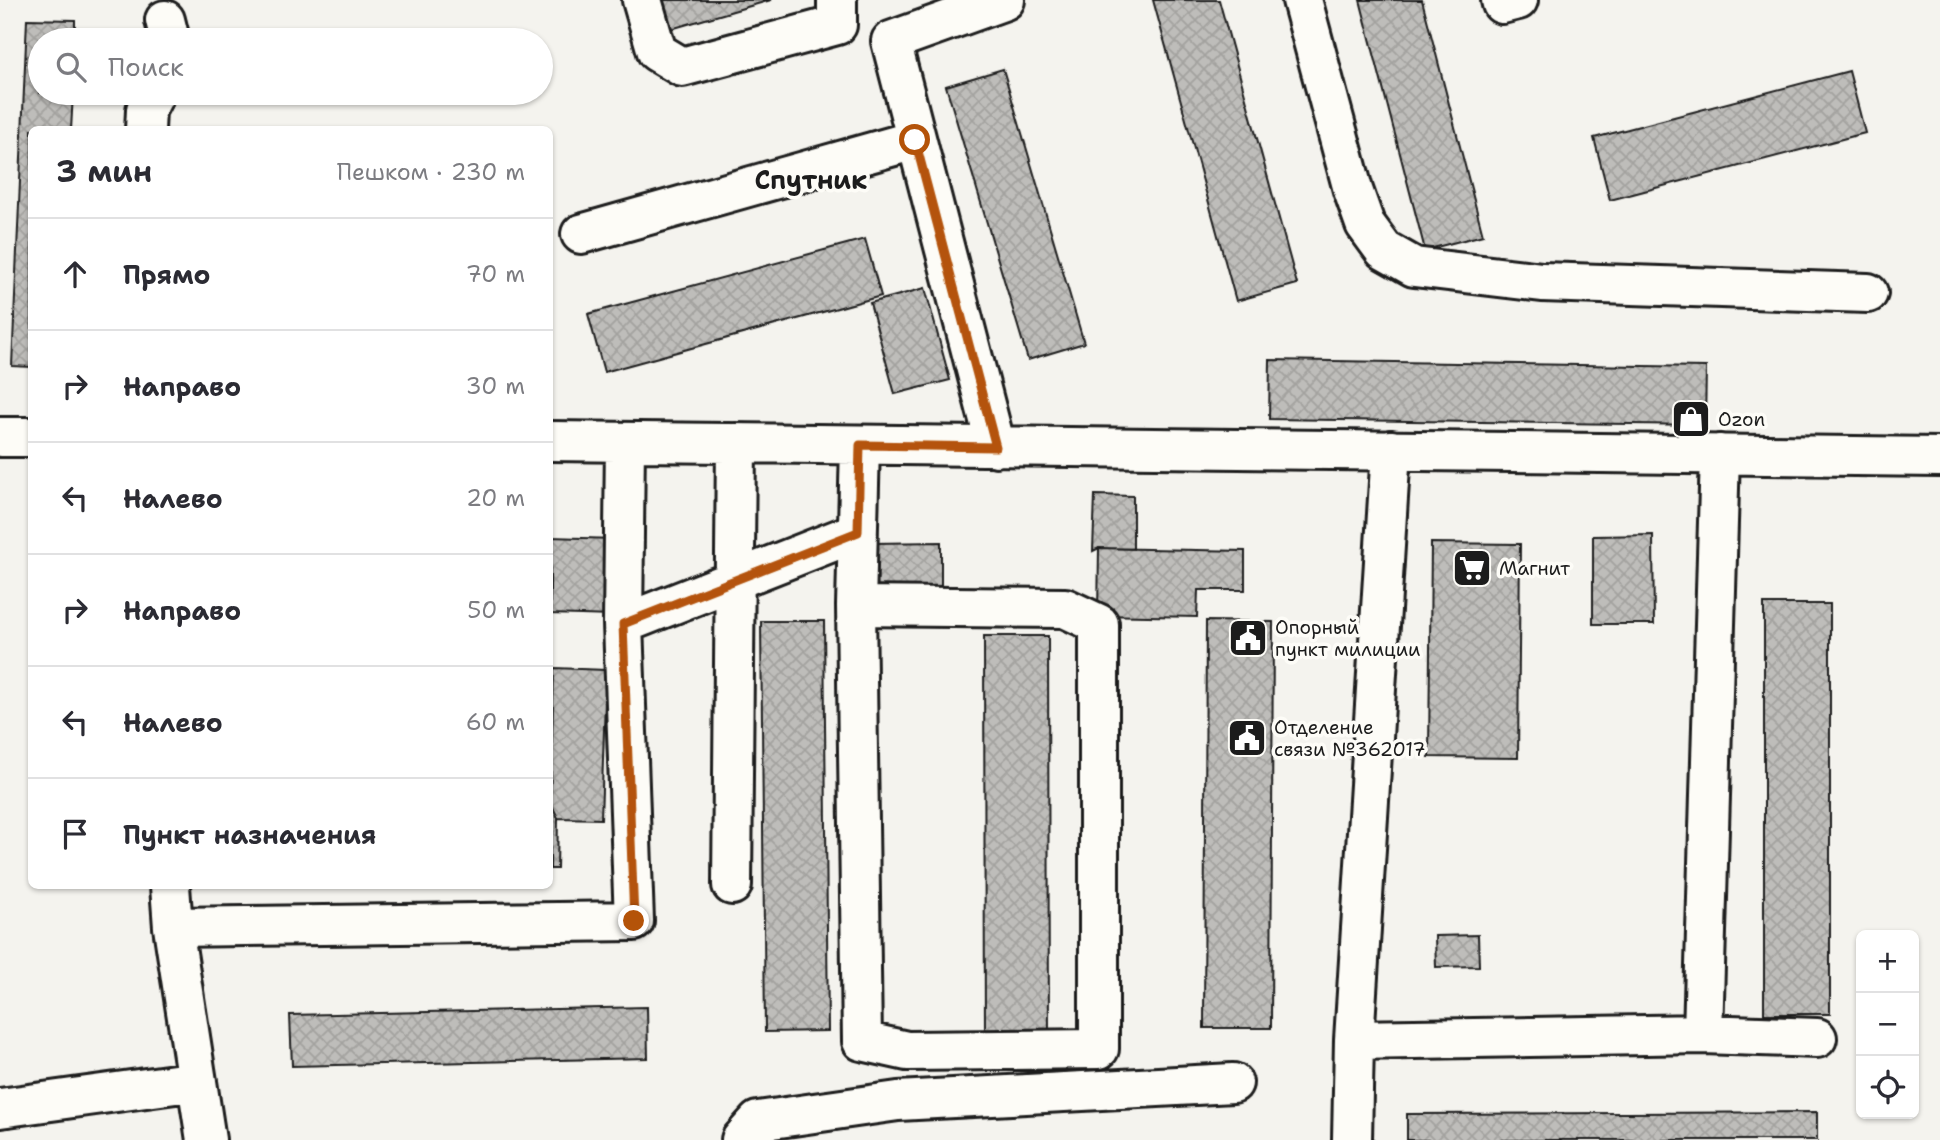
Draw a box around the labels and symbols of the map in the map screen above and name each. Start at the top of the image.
route start [899,124,930,155]
district label: Спутник [755,162,867,197]
shop icon: Ozon [1670,398,1712,440]
place label: Ozon [1718,407,1765,432]
supermarket icon: Магнит [1451,547,1493,589]
place label: Магнит [1499,556,1570,581]
place label: Опорный пункт милиции [1275,615,1421,662]
public building icon: Опорный пункт милиции [1227,617,1269,659]
place label: Отделение связи №362017 [1274,715,1425,762]
public building icon: Отделение связи №362017 [1226,717,1268,759]
route end [618,905,649,936]

